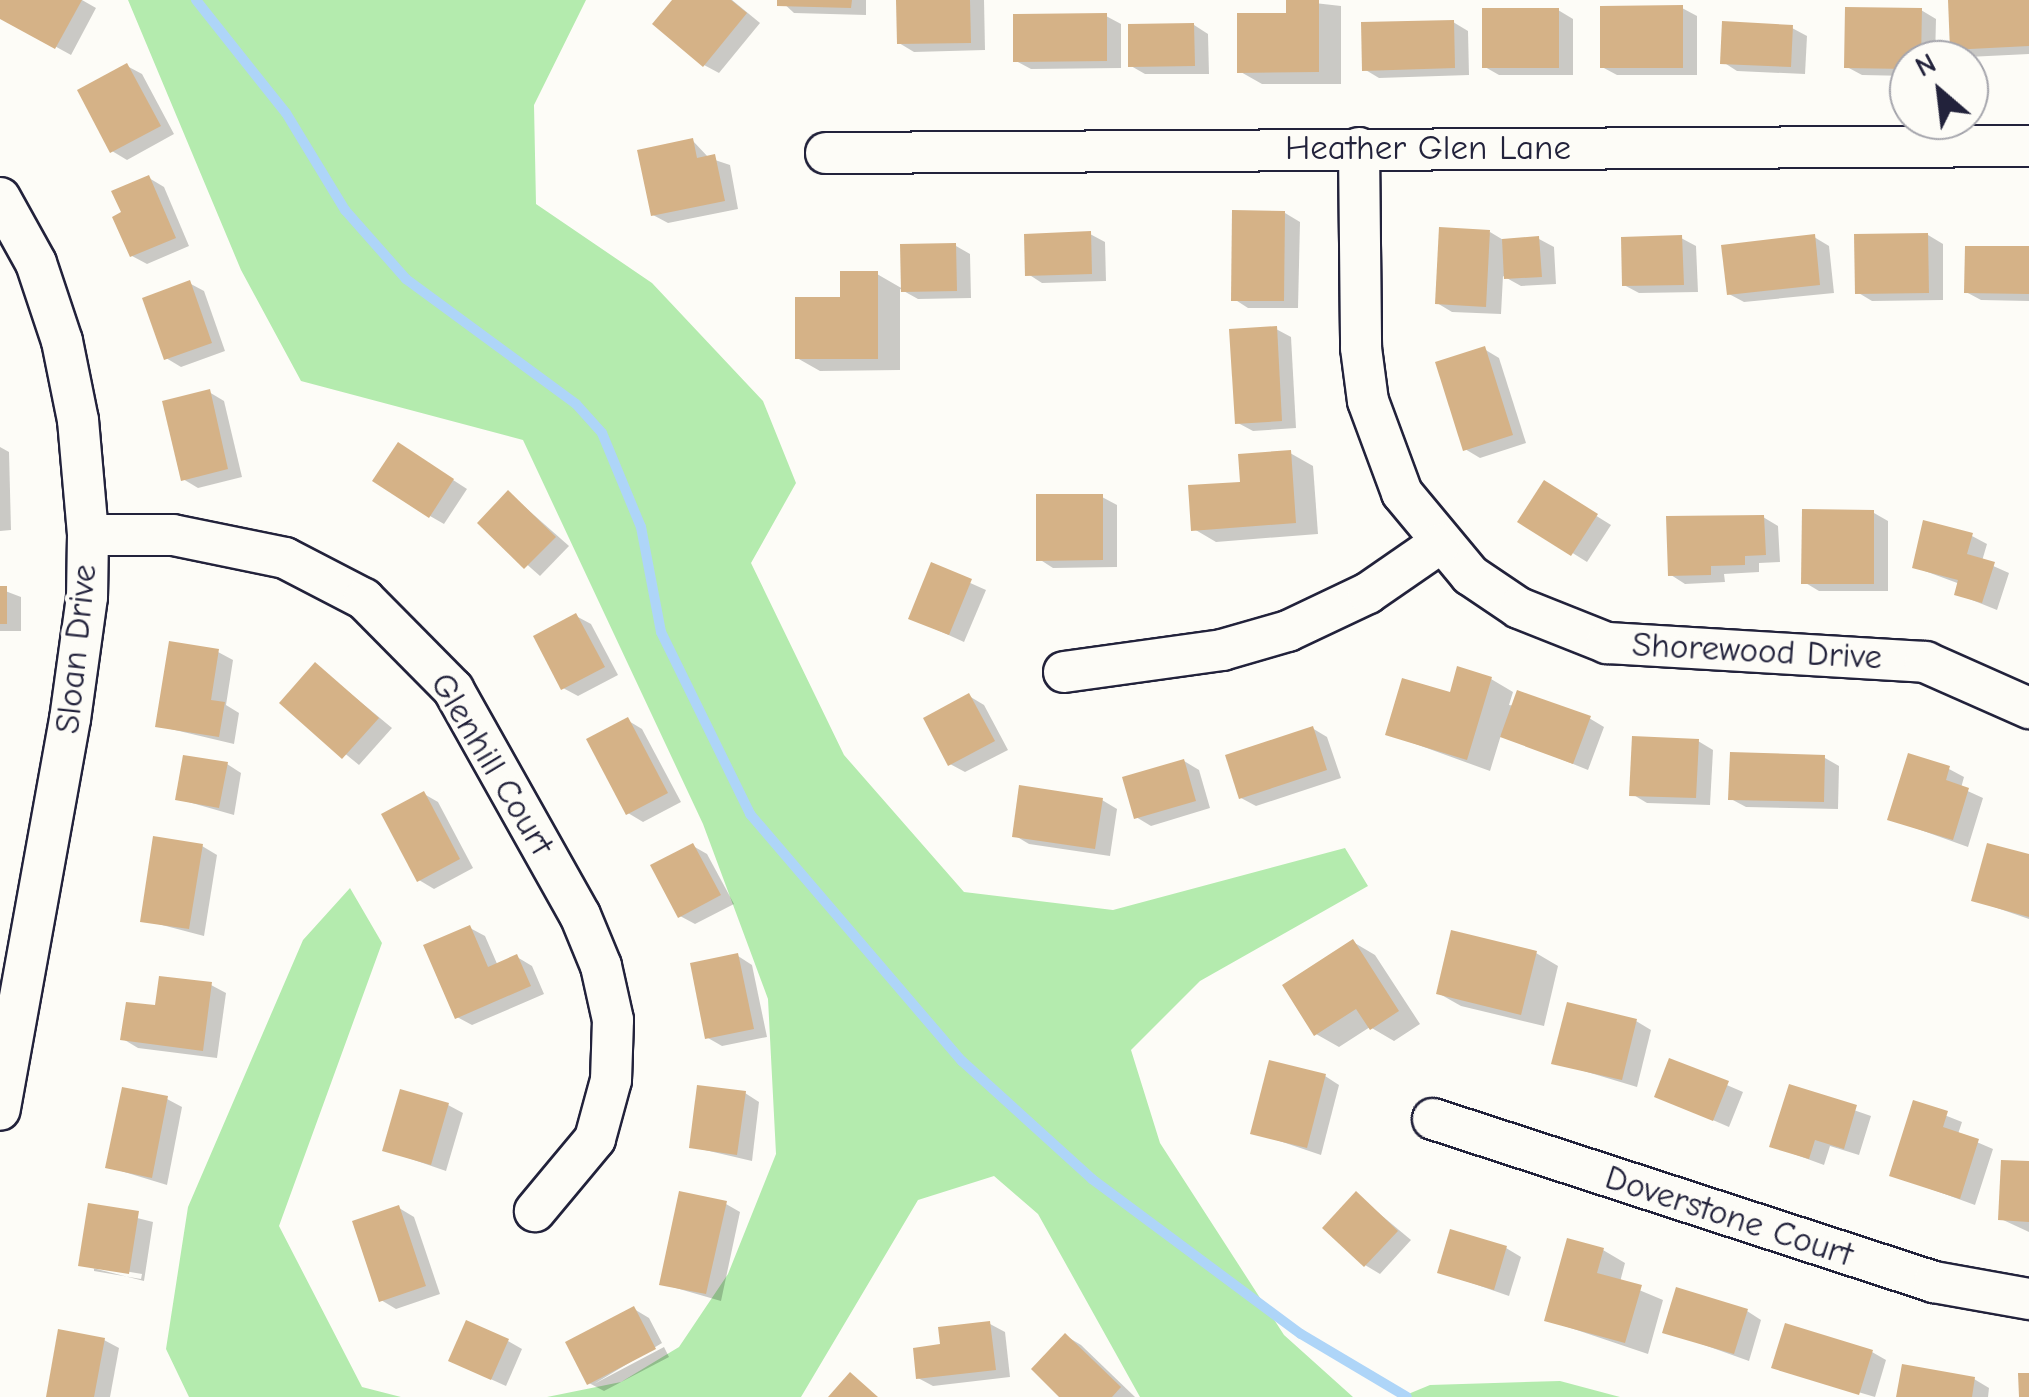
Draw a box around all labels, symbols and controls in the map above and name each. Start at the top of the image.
north arrow [1889,40,1989,140]
text: N [1910,47,1941,84]
street label: Heather Glen Lane [1285,127,1571,169]
street label: Sloan Drive [46,562,106,736]
street label: Shorewood Drive [1631,623,1883,679]
street label: Glenhill Court [421,665,563,863]
street label: Doverstone Court [1600,1156,1858,1276]

